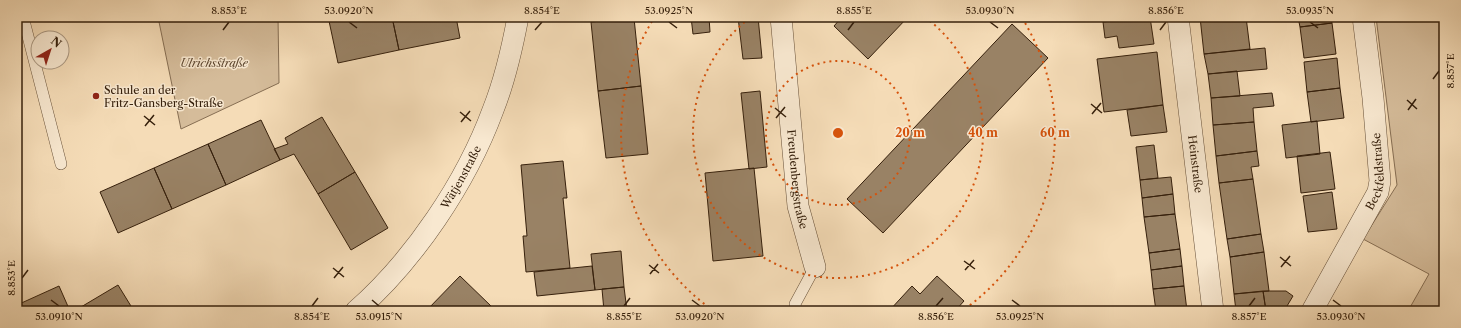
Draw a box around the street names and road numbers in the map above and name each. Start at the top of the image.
street label: Freudenbergstraße [784,129,811,230]
street label: Beckfeldstraße [1362,132,1387,212]
street label: Heinstraße [1185,134,1206,194]
street label: Wätjenstraße [437,143,484,212]

